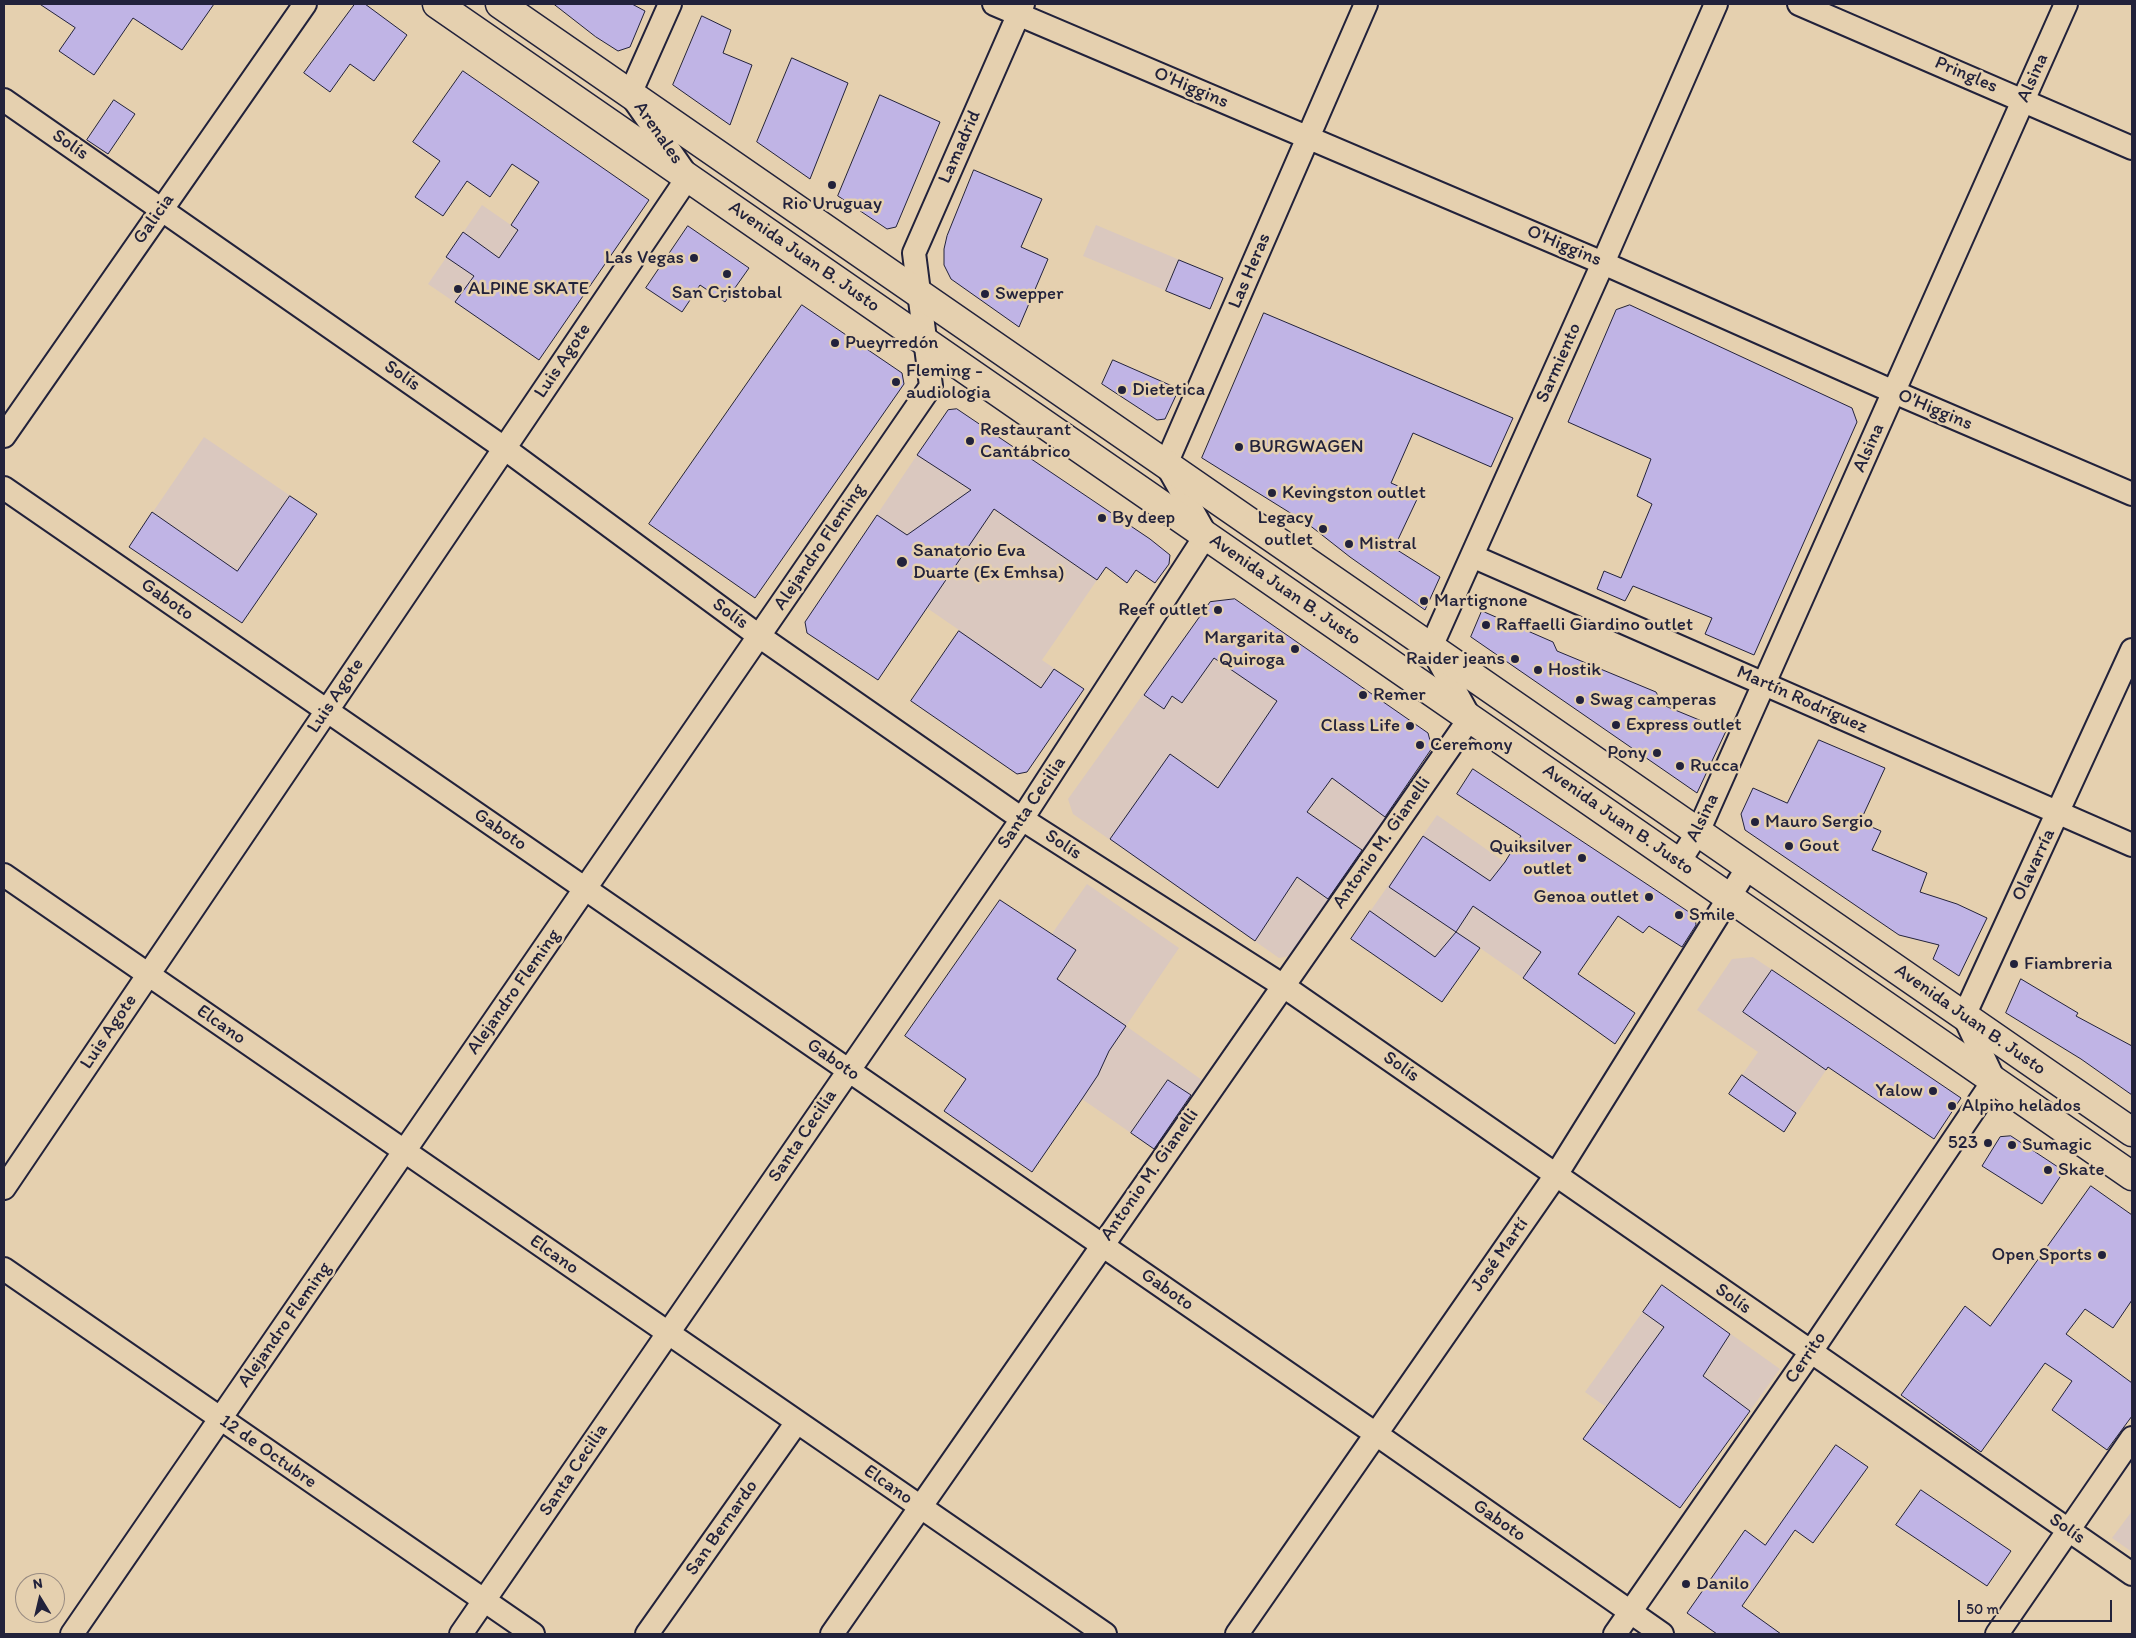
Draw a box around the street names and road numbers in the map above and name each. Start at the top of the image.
street label: Alsina [2012,50,2054,106]
street label: Pringles [1931,52,2001,98]
street label: O'Higgins [1150,62,1232,114]
street label: Arenales [628,97,688,169]
street label: Lamadrid [934,107,986,187]
street label: Solís [47,125,93,165]
street label: Galicia [128,189,180,249]
street label: Avenida Juan B. Justo [724,196,884,318]
street label: O'Higgins [1523,220,1605,272]
street label: Las Heras [1224,230,1276,312]
street label: Luis Agote [530,319,596,403]
street label: Sarmiento [1531,320,1587,406]
street label: Solís [379,355,425,397]
street label: O'Higgins [1894,384,1976,436]
street label: Alsina [1848,420,1890,476]
street label: Alejandro Fleming [769,479,871,615]
street label: Avenida Juan B. Justo [1205,529,1365,651]
street label: Gaboto [136,574,198,626]
street label: Solís [707,593,753,635]
street label: Luis Agote [303,654,369,738]
street label: Martín Rodríguez [1733,661,1871,739]
street label: Santa Cecilia [993,752,1071,854]
street label: Avenida Juan B. Justo [1538,759,1698,881]
street label: Antonio M. Gianelli [1328,773,1436,913]
street label: Alsina [1682,790,1724,846]
street label: Gaboto [469,804,531,856]
street label: Solís [1040,825,1086,865]
street label: Olavarría [2007,825,2061,905]
street label: Alejandro Fleming [462,925,566,1059]
street label: Avenida Juan B. Justo [1890,959,2050,1081]
street label: Luis Agote [76,990,142,1074]
street label: Elcano [192,1000,250,1050]
street label: Gaboto [802,1034,864,1086]
street label: Solís [1378,1046,1424,1088]
street label: Santa Cecilia [764,1085,842,1187]
street label: Antonio M. Gianelli [1096,1105,1204,1245]
street label: José Martí [1466,1214,1534,1296]
street label: Elcano [525,1230,583,1280]
street label: Alejandro Fleming [233,1258,337,1392]
street label: Gaboto [1136,1264,1198,1316]
street label: Solís [1710,1278,1756,1320]
street label: Cerrito [1780,1328,1832,1388]
street label: 12 de Octubre [215,1410,321,1494]
street label: Santa Cecilia [535,1419,613,1521]
street label: Elcano [859,1460,917,1510]
street label: San Bernardo [681,1476,763,1580]
street label: Gaboto [1468,1495,1530,1547]
street label: Solís [2044,1508,2090,1550]

